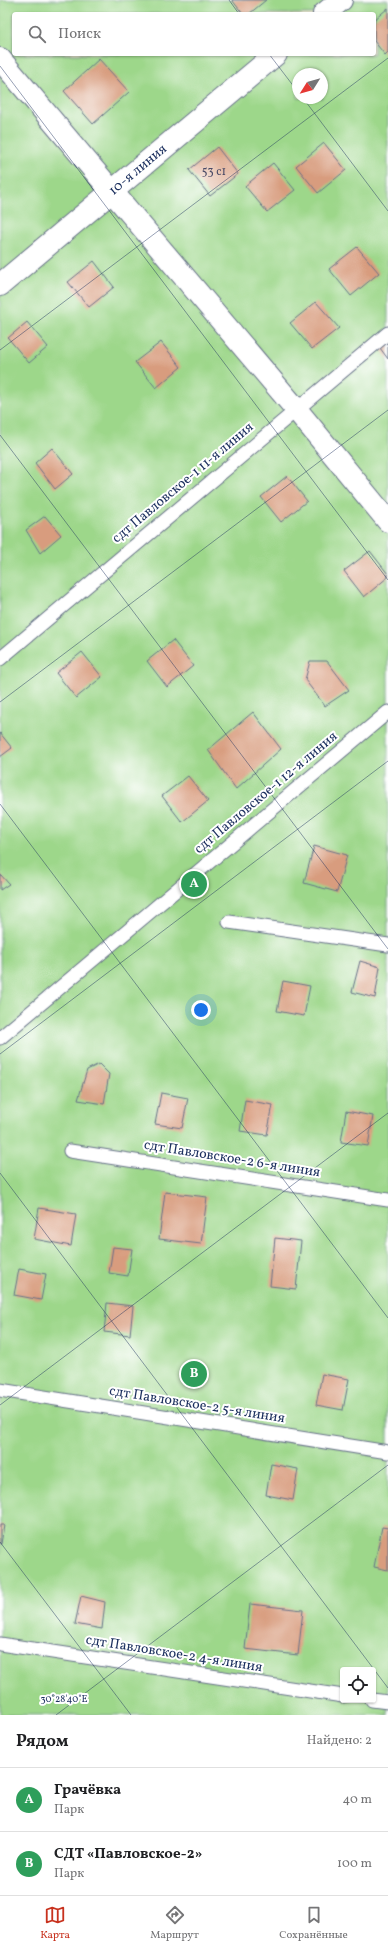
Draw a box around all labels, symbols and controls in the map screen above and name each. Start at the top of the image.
search box [12,12,376,56]
icon: search [26,23,48,45]
text: Поиск [58,24,101,45]
north arrow [292,68,328,104]
street label: 10-я линия [105,140,171,200]
house number: 53 с1 [202,164,226,180]
street label: сдт Павловское-1 11-я линия [108,418,258,548]
street label: сдт Павловское-1 12-я линия [190,727,342,859]
pin: A [181,869,207,899]
your location [191,1000,211,1020]
street label: сдт Павловское-2 6-я линия [142,1136,322,1182]
pin: B [181,1359,207,1389]
street label: сдт Павловское-2 5-я линия [108,1382,286,1428]
street label: сдт Павловское-2 4-я линия [84,1631,264,1677]
map controls [340,1667,376,1703]
button: locate [340,1667,376,1703]
text: 30°28'40"E [40,1692,88,1706]
text: Рядом [16,1730,69,1753]
text: Найдено: 2 [307,1732,372,1750]
text: Грачёвка [54,1780,121,1801]
text: A [24,1791,34,1809]
text: 40 m [343,1791,372,1809]
text: Парк [54,1801,84,1819]
text: СДТ «Павловское-2» [54,1844,202,1865]
text: B [25,1855,33,1873]
text: 100 m [337,1855,372,1873]
text: Парк [54,1865,84,1883]
tab: Карта [40,1904,70,1943]
tab: Маршрут [150,1904,199,1943]
tab: Сохранённые [279,1904,348,1943]

